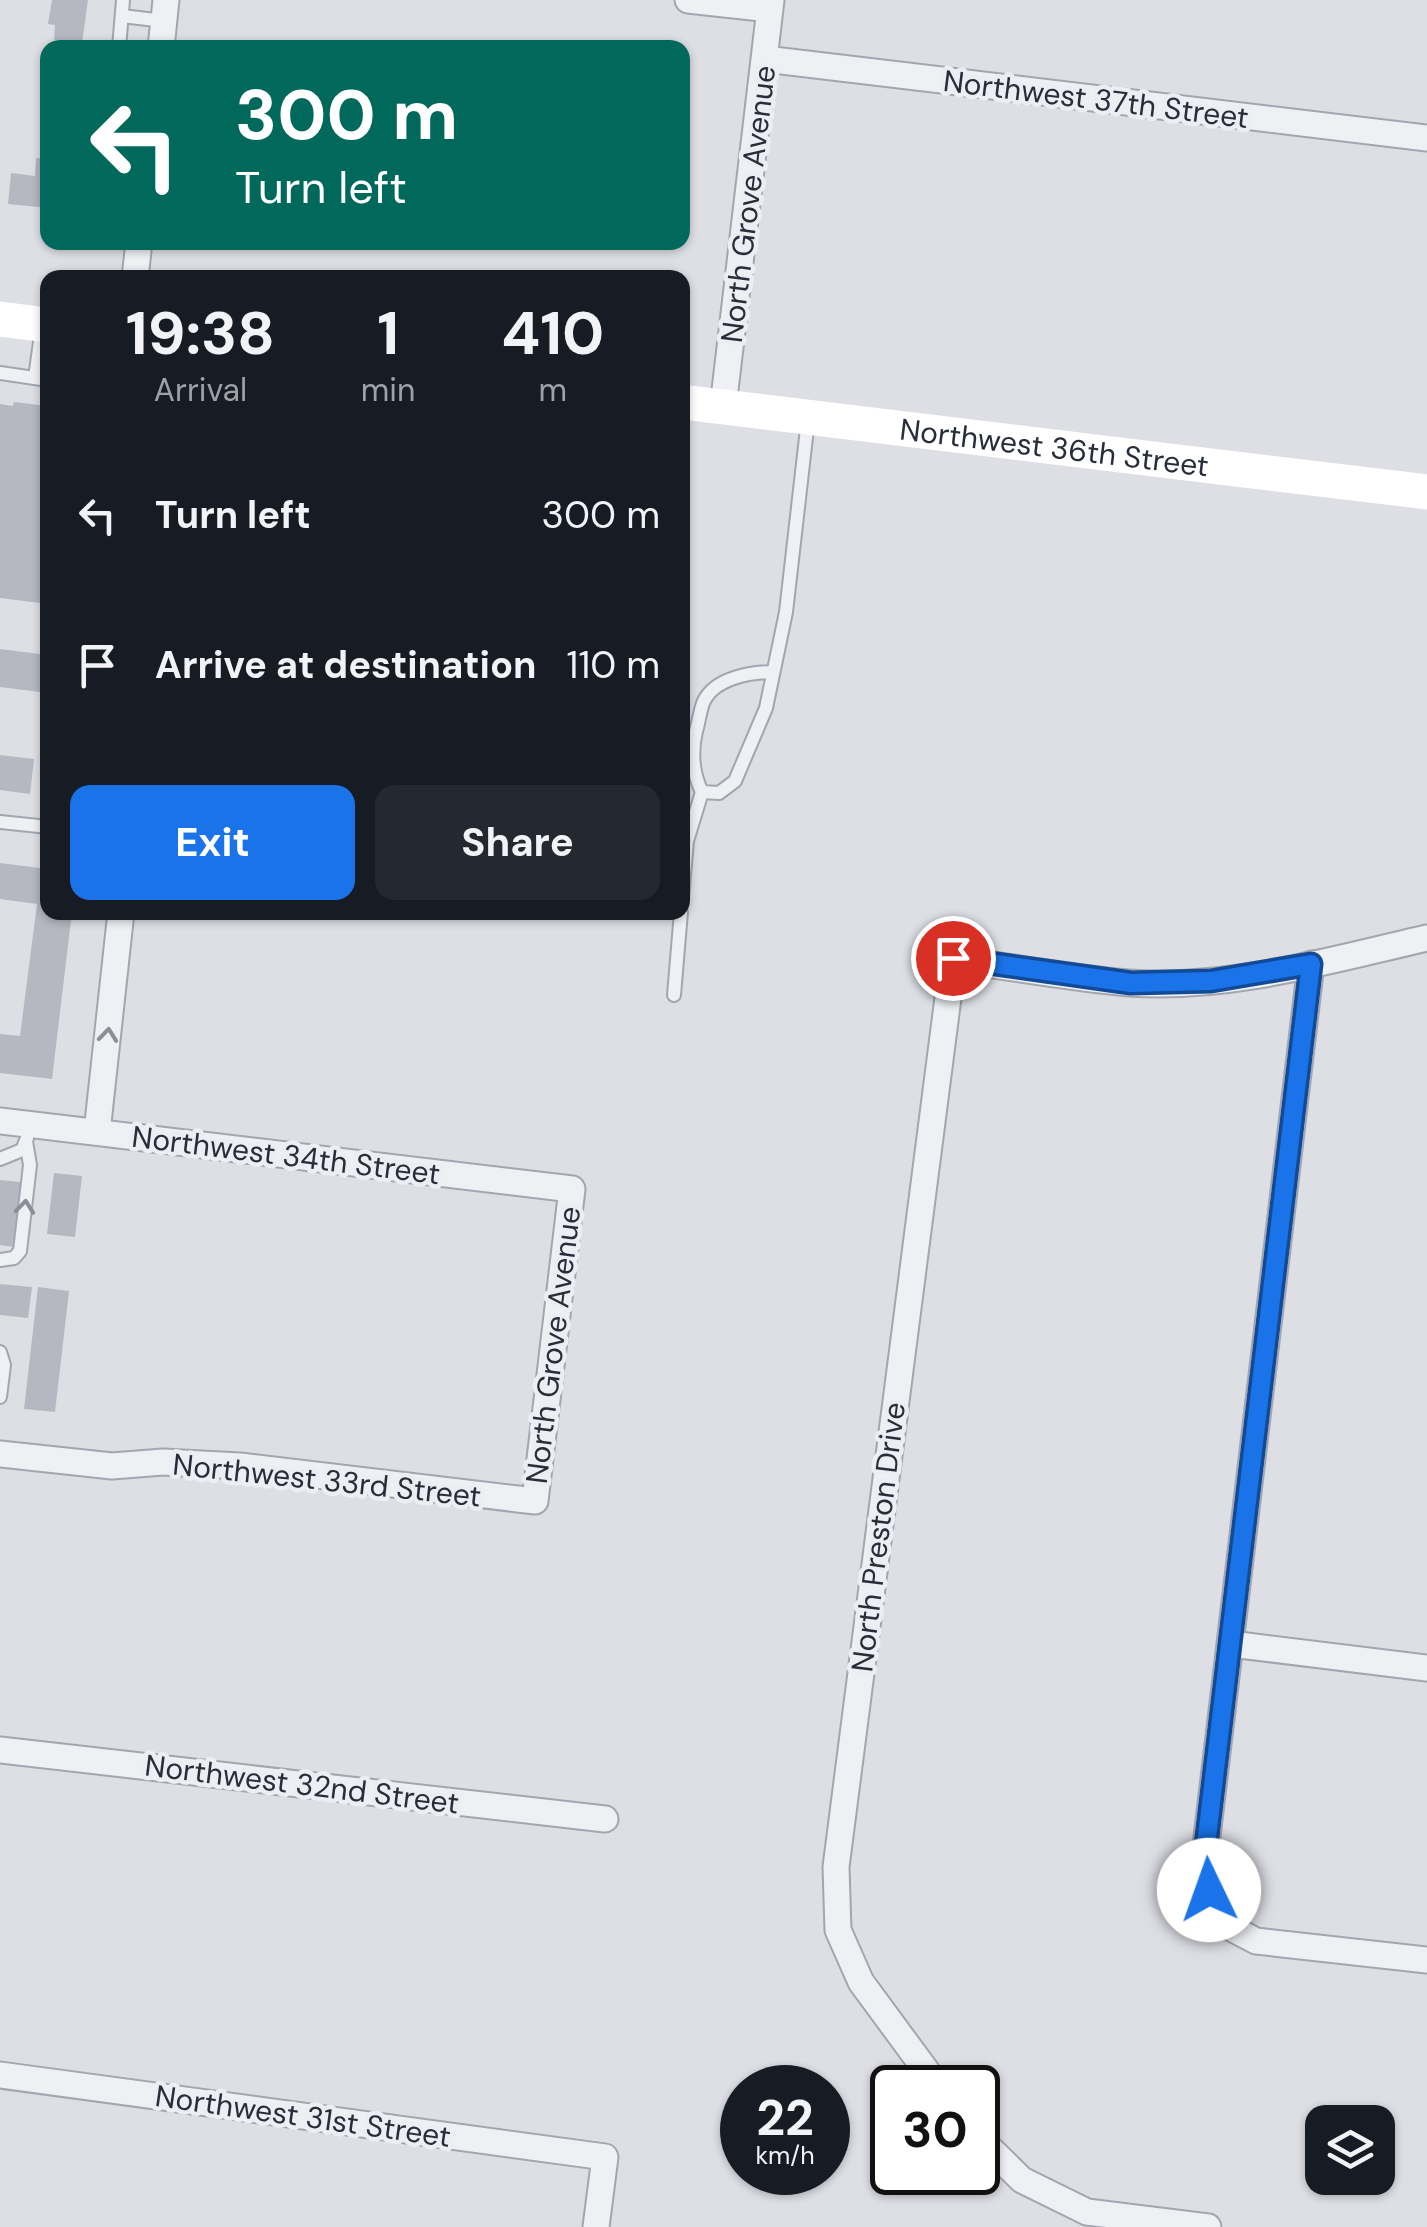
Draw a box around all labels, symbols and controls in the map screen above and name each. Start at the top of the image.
street label: Northwest 37th Street [941,61,1251,137]
street label: North Grove Avenue [712,63,784,345]
text: 300 m [235,70,458,161]
icon: left [70,80,200,210]
text: Turn left [235,158,407,217]
text: 19:38 [126,294,275,373]
text: 1 [377,294,399,373]
text: 410 [501,294,604,373]
text: Arrival [154,369,247,411]
text: min [361,369,415,411]
text: m [538,369,567,411]
street label: Northwest 36th Street [898,409,1211,485]
icon: left [70,488,125,543]
text: Turn left [155,490,311,540]
text: 300 m [542,490,660,540]
icon: arrive [70,638,125,693]
text: Arrive at destination [155,640,537,690]
text: 110 m [567,640,660,690]
button: Exit [70,785,355,900]
button: Share [375,785,660,900]
pin [911,916,996,1001]
icon: arrive [926,931,981,986]
one-way arrow [96,1027,118,1043]
street label: Northwest 34th Street [130,1117,442,1193]
one-way arrow [14,1199,36,1215]
street label: North Grove Avenue [517,1204,589,1486]
street label: North Preston Drive [842,1400,914,1674]
street label: Northwest 33rd Street [171,1444,483,1516]
street label: Northwest 32nd Street [143,1745,461,1823]
position arrow [1157,1838,1261,1942]
speed limit sign: 30 [870,2065,1000,2195]
street label: Northwest 31st Street [153,2076,453,2156]
text: 22 [756,2085,814,2151]
map controls [1305,2105,1395,2195]
button: layers [1305,2105,1395,2195]
text: km/h [755,2139,815,2172]

